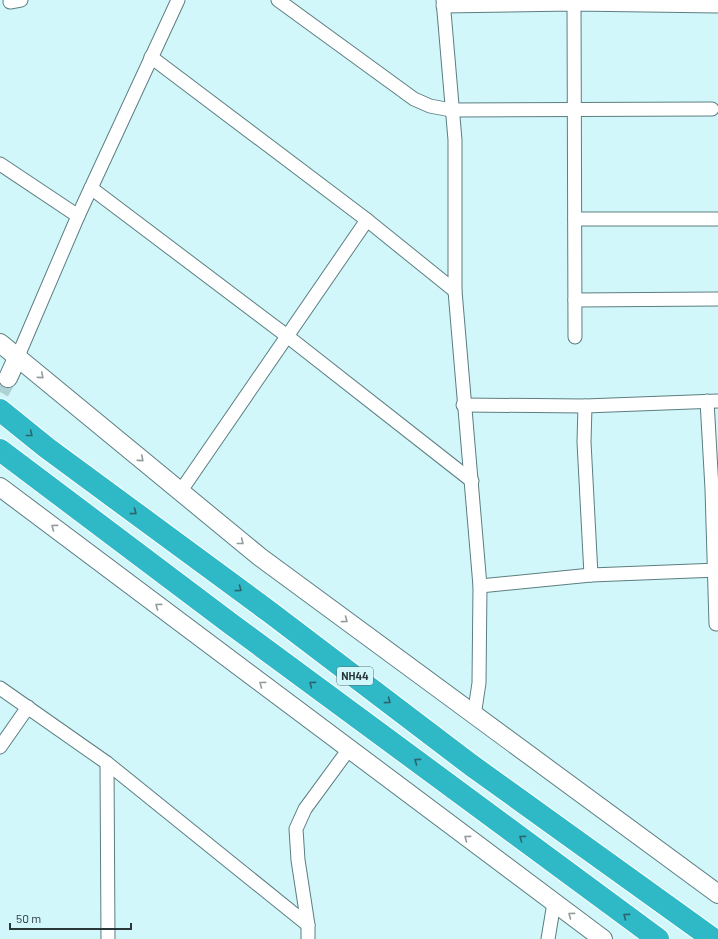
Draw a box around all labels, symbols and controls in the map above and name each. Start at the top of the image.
one-way arrow [37,371,44,378]
one-way arrow [26,429,33,436]
one-way arrow [136,455,143,462]
one-way arrow [130,507,137,514]
one-way arrow [52,525,59,532]
one-way arrow [237,537,244,544]
one-way arrow [235,584,242,592]
one-way arrow [156,603,163,610]
one-way arrow [341,615,348,622]
road number: NH44 [337,667,373,685]
one-way arrow [259,681,266,689]
one-way arrow [310,682,317,689]
one-way arrow [383,696,390,703]
one-way arrow [414,759,421,766]
one-way arrow [465,835,472,842]
one-way arrow [519,835,526,843]
scale bar [10,905,131,931]
text: 50 m [16,911,41,925]
one-way arrow [569,913,576,920]
one-way arrow [624,914,631,921]

